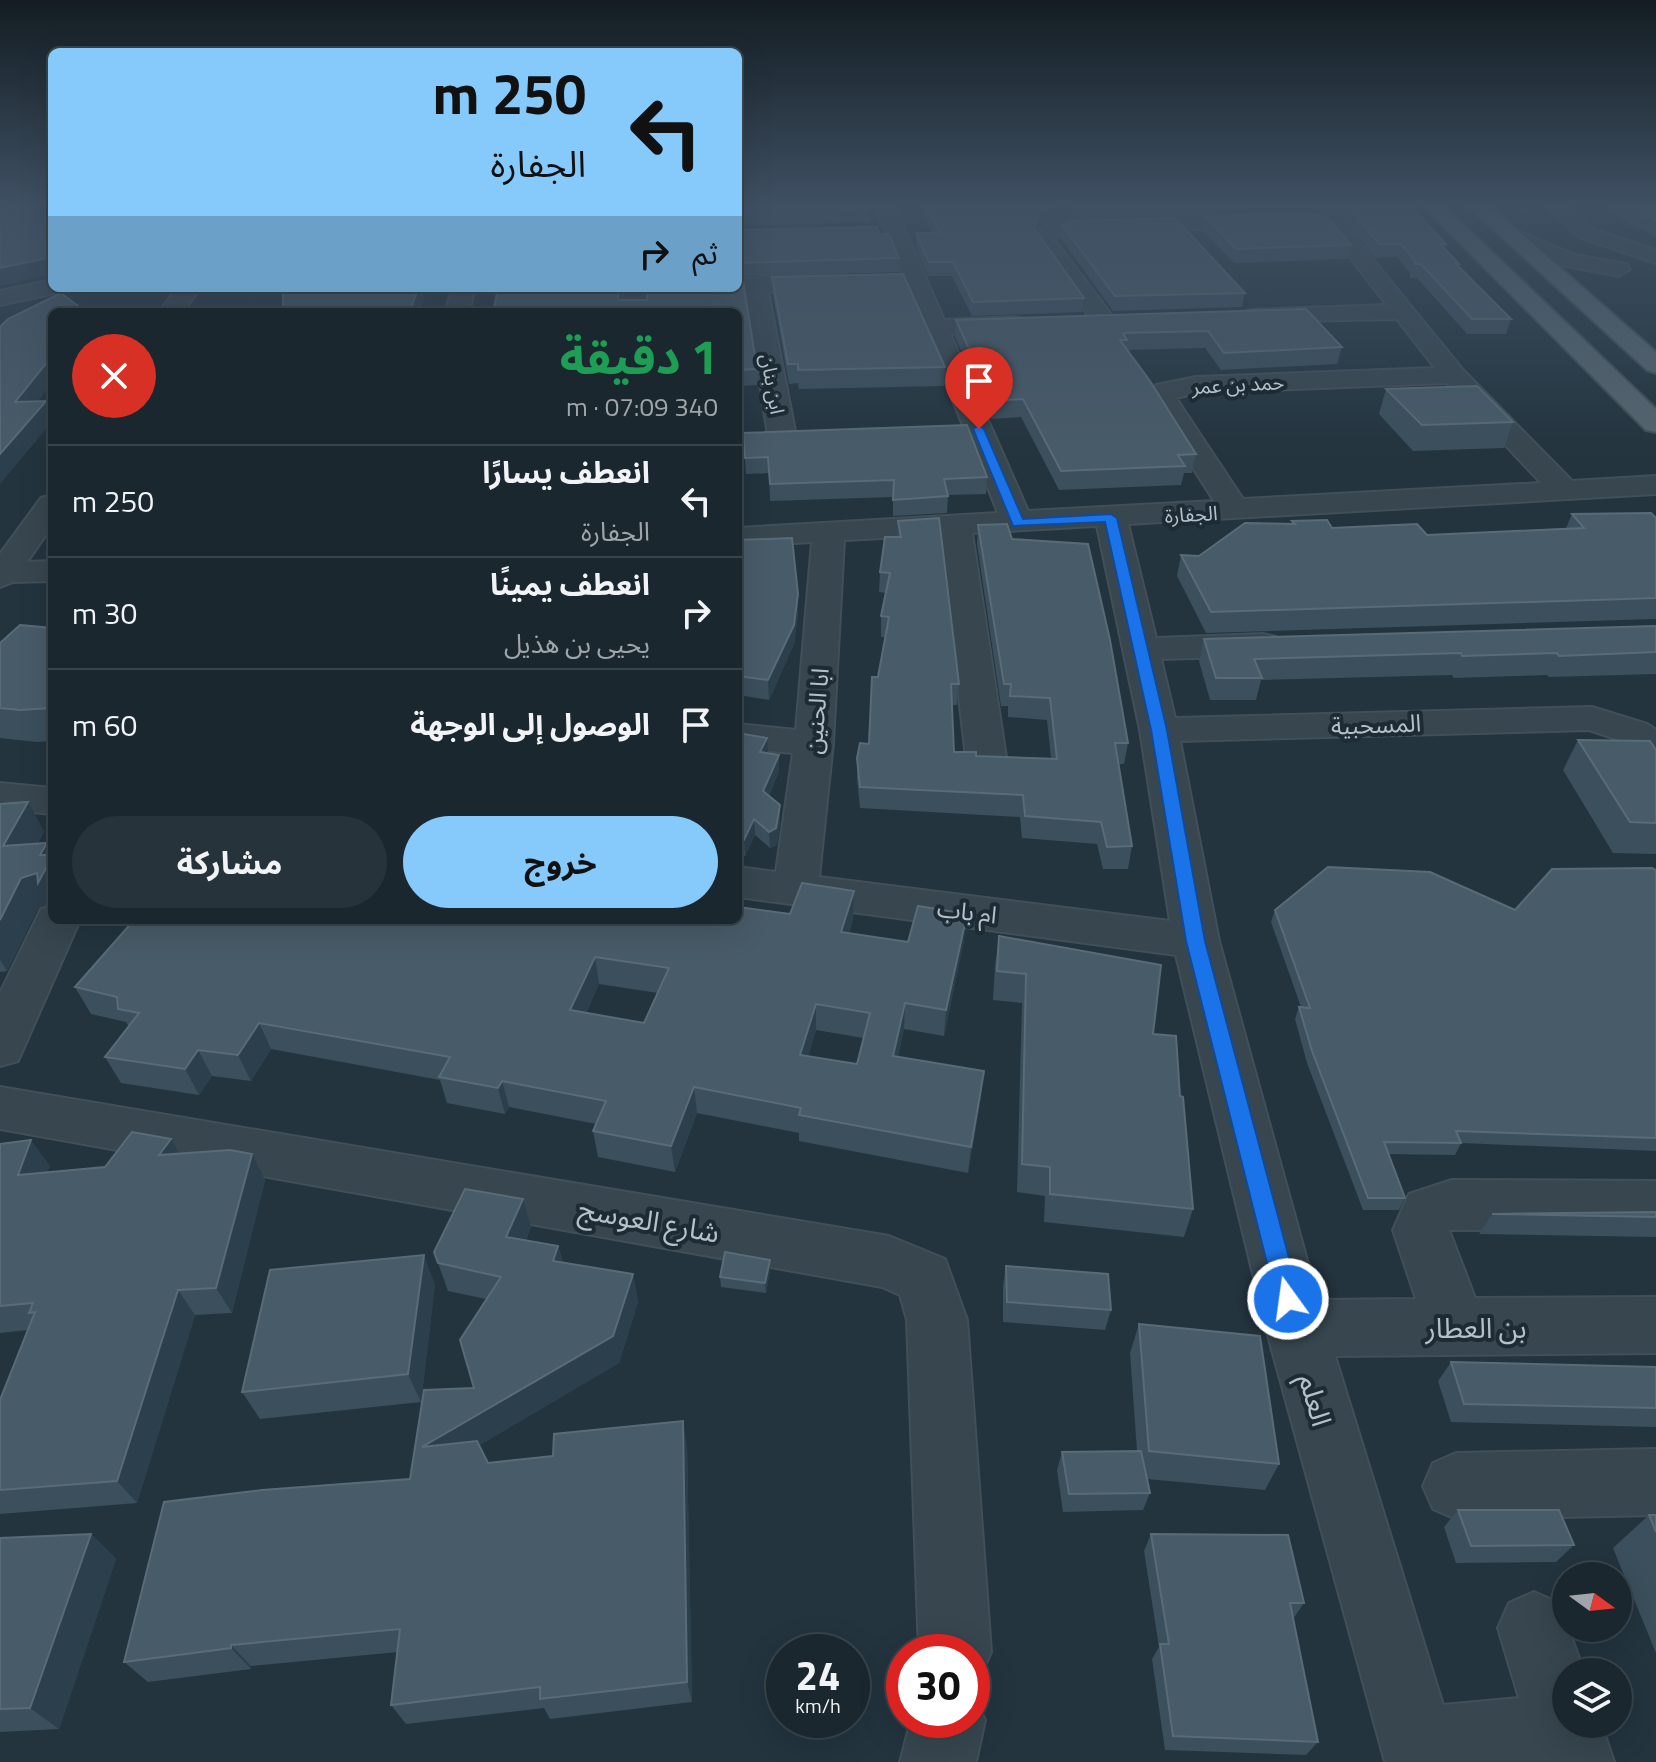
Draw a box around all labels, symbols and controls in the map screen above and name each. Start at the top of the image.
text: 250 m [433,51,586,136]
icon: left [614,80,718,184]
text: الجفارة [490,136,586,191]
text: ثم [692,230,718,276]
icon: right [632,232,676,276]
text: 1 دقيقة [560,320,718,393]
button: close [72,334,156,418]
pin [945,347,1013,429]
street label: ابن بنان [752,351,794,417]
icon: arrive [957,359,1001,403]
street label: حمد بن عمر [1190,366,1285,402]
text: 340 m · 07:09 [566,387,718,426]
text: انعطف يسارًا [482,449,650,495]
text: 250 m [72,478,154,524]
icon: left [674,479,718,523]
street label: الجفارة [1164,497,1218,531]
text: الجفارة [581,512,650,551]
text: انعطف يمينًا [490,561,650,607]
text: 30 m [72,590,137,636]
icon: right [674,591,718,635]
text: يحيى بن هذيل [504,624,650,663]
street label: ابا الحنين [794,666,838,756]
text: الوصول إلى الوجهة [410,701,650,747]
text: 60 m [72,702,137,748]
icon: arrive [674,703,718,747]
street label: المسحبية [1330,704,1422,744]
button: مشاركة [72,816,387,908]
button: خروج [403,816,718,908]
street label: ام باب [935,889,999,934]
street label: شارع العوسج [575,1186,723,1254]
position arrow [1246,1257,1330,1341]
street label: بن العطار [1425,1306,1526,1349]
street label: العلم [1287,1369,1344,1432]
north arrow [1552,1562,1632,1642]
map controls [1552,1562,1632,1738]
speed limit sign: 30 [886,1634,990,1738]
text: 24 [796,1645,840,1706]
button: layers [1552,1658,1632,1738]
text: km/h [795,1690,841,1721]

